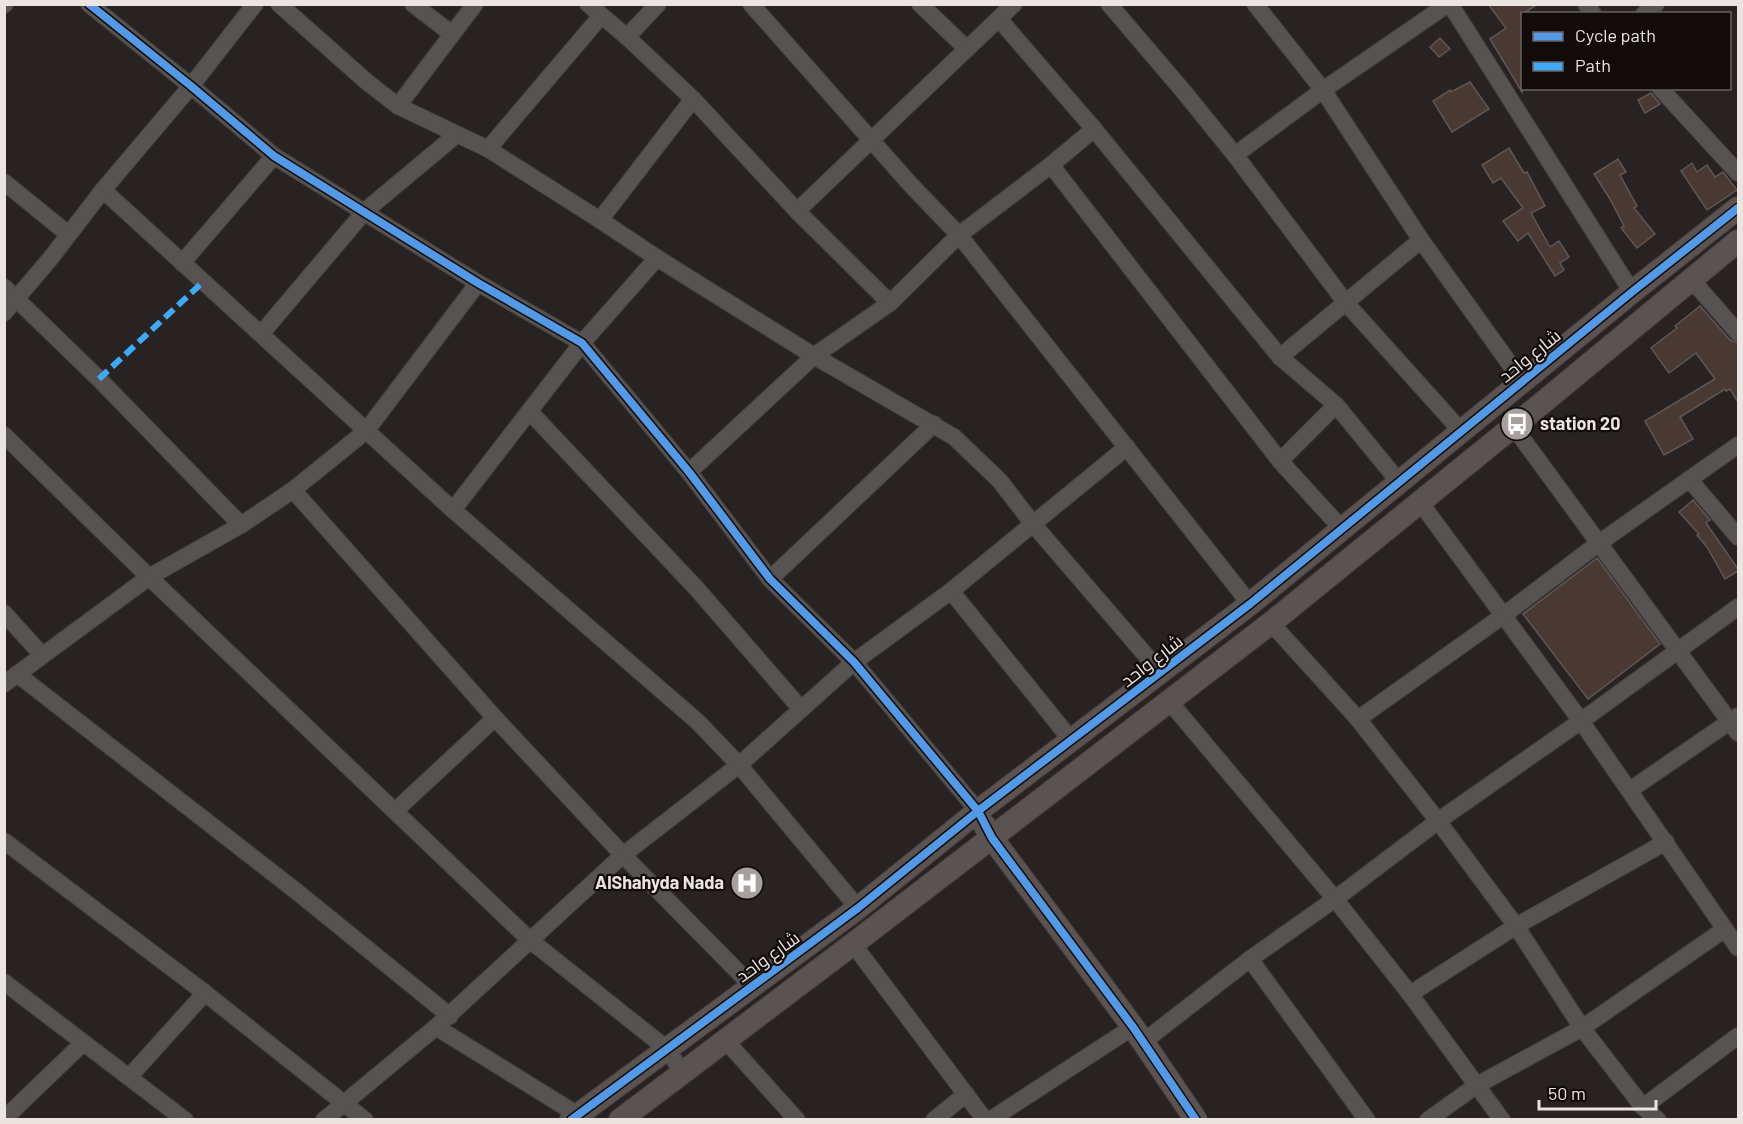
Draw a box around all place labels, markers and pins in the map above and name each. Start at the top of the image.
bus stop icon: station 20 [1499,406,1535,442]
place label: station 20 [1540,412,1620,434]
hospital icon: AlShahyda Nada [729,865,765,901]
place label: AlShahyda Nada [595,871,724,893]

